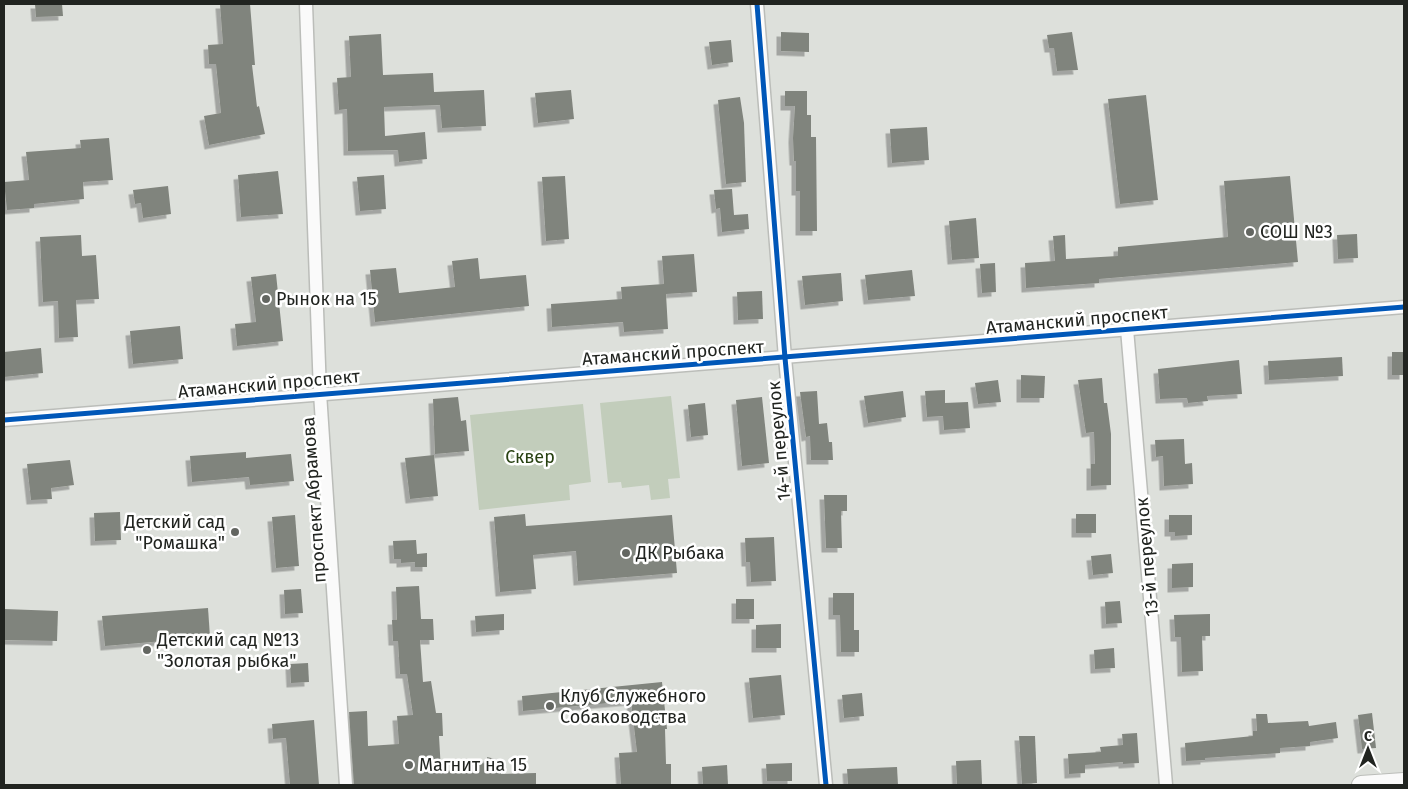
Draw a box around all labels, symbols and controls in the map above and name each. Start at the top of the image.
place label: СОШ №3 [1260,221,1333,243]
marker: СОШ №3 [1244,226,1256,238]
place label: Рынок на 15 [276,288,377,310]
marker: Рынок на 15 [260,293,272,305]
street label: Атаманский проспект [985,301,1170,339]
street label: Атаманский проспект [581,336,766,370]
street label: Атаманский проспект [177,365,362,403]
street label: 14-й переулок [763,380,795,502]
street label: проспект Абрамова [297,416,331,584]
park label: Сквер [505,446,555,468]
street label: 13-й переулок [1131,496,1163,617]
place label: Детский сад "Ромашка" [123,511,225,554]
marker: Детский сад "Ромашка" [229,526,241,538]
place label: ДК Рыбака [635,542,725,564]
marker: ДК Рыбака [620,547,632,559]
place label: Детский сад №13 "Золотая рыбка" [156,629,299,672]
marker: Детский сад №13 "Золотая рыбка" [141,644,153,656]
place label: Клуб Служебного Собаководства [560,685,706,728]
marker: Клуб Служебного Собаководства [544,700,556,712]
north arrow [1343,724,1393,774]
text: С [1364,728,1372,745]
place label: Магнит на 15 [419,754,527,776]
marker: Магнит на 15 [403,759,415,771]

